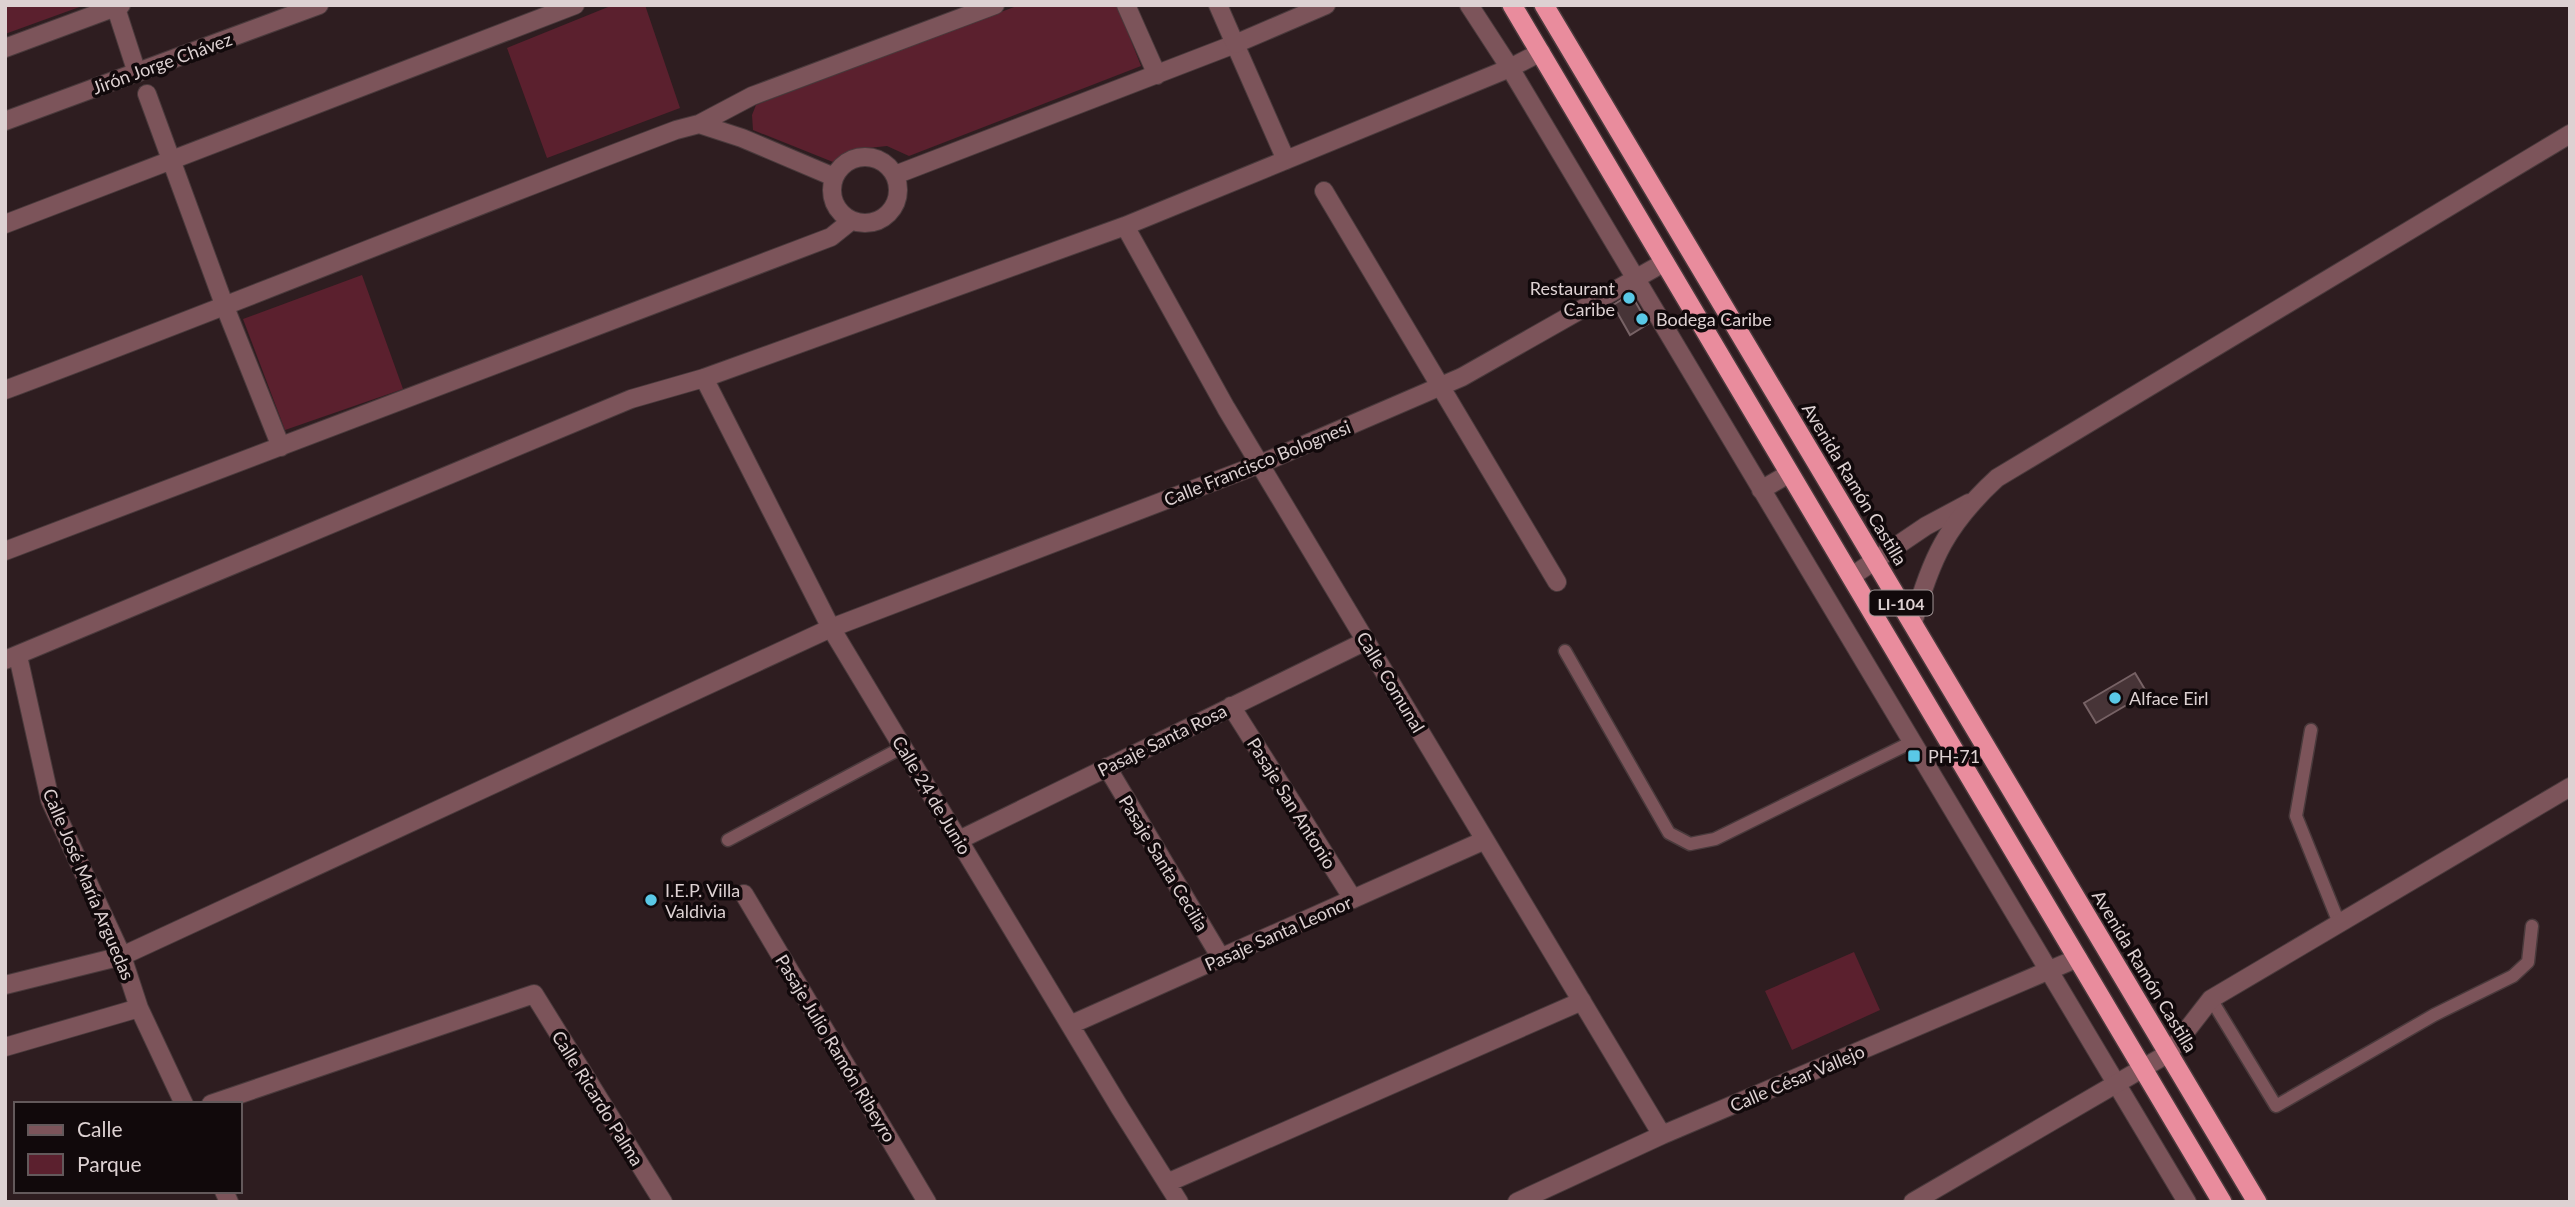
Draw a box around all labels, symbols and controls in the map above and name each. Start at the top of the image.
street label: Jirón Jorge Chávez [89,28,235,98]
place label: Restaurant Caribe [1530,277,1616,320]
marker: Restaurant Caribe [1621,290,1637,306]
place label: Bodega Caribe [1656,308,1772,330]
marker: Bodega Caribe [1634,311,1650,327]
street label: Avenida Ramón Castilla [1798,399,1912,569]
street label: Calle Francisco Bolognesi [1160,415,1354,511]
road number: LI-104 [1870,590,1932,616]
street label: Calle Comunal [1352,628,1430,736]
place label: Alface Eirl [2129,687,2209,709]
marker: Alface Eirl [2107,690,2123,706]
street label: Pasaje Santa Rosa [1094,699,1230,781]
street label: Calle 24 de Junio [888,732,976,858]
street label: Pasaje San Antonio [1243,733,1341,873]
place label: PH-71 [1928,745,1980,767]
marker: PH-71 [1906,748,1922,764]
street label: Calle José María Arguedas [39,785,139,983]
street label: Pasaje Santa Cecilia [1115,791,1213,935]
place label: I.E.P. Villa Valdivia [665,879,740,922]
street label: Avenida Ramón Castilla [2088,886,2202,1056]
street label: Pasaje Santa Leonor [1201,891,1355,975]
marker: I.E.P. Villa Valdivia [643,892,659,908]
street label: Pasaje Julio Ramón Ribeyro [771,950,901,1146]
street label: Calle Ricardo Palma [548,1026,648,1170]
street label: Calle César Vallejo [1726,1040,1868,1116]
legend [14,1102,242,1193]
text: Calle [77,1116,122,1141]
text: Parque [77,1151,142,1176]

